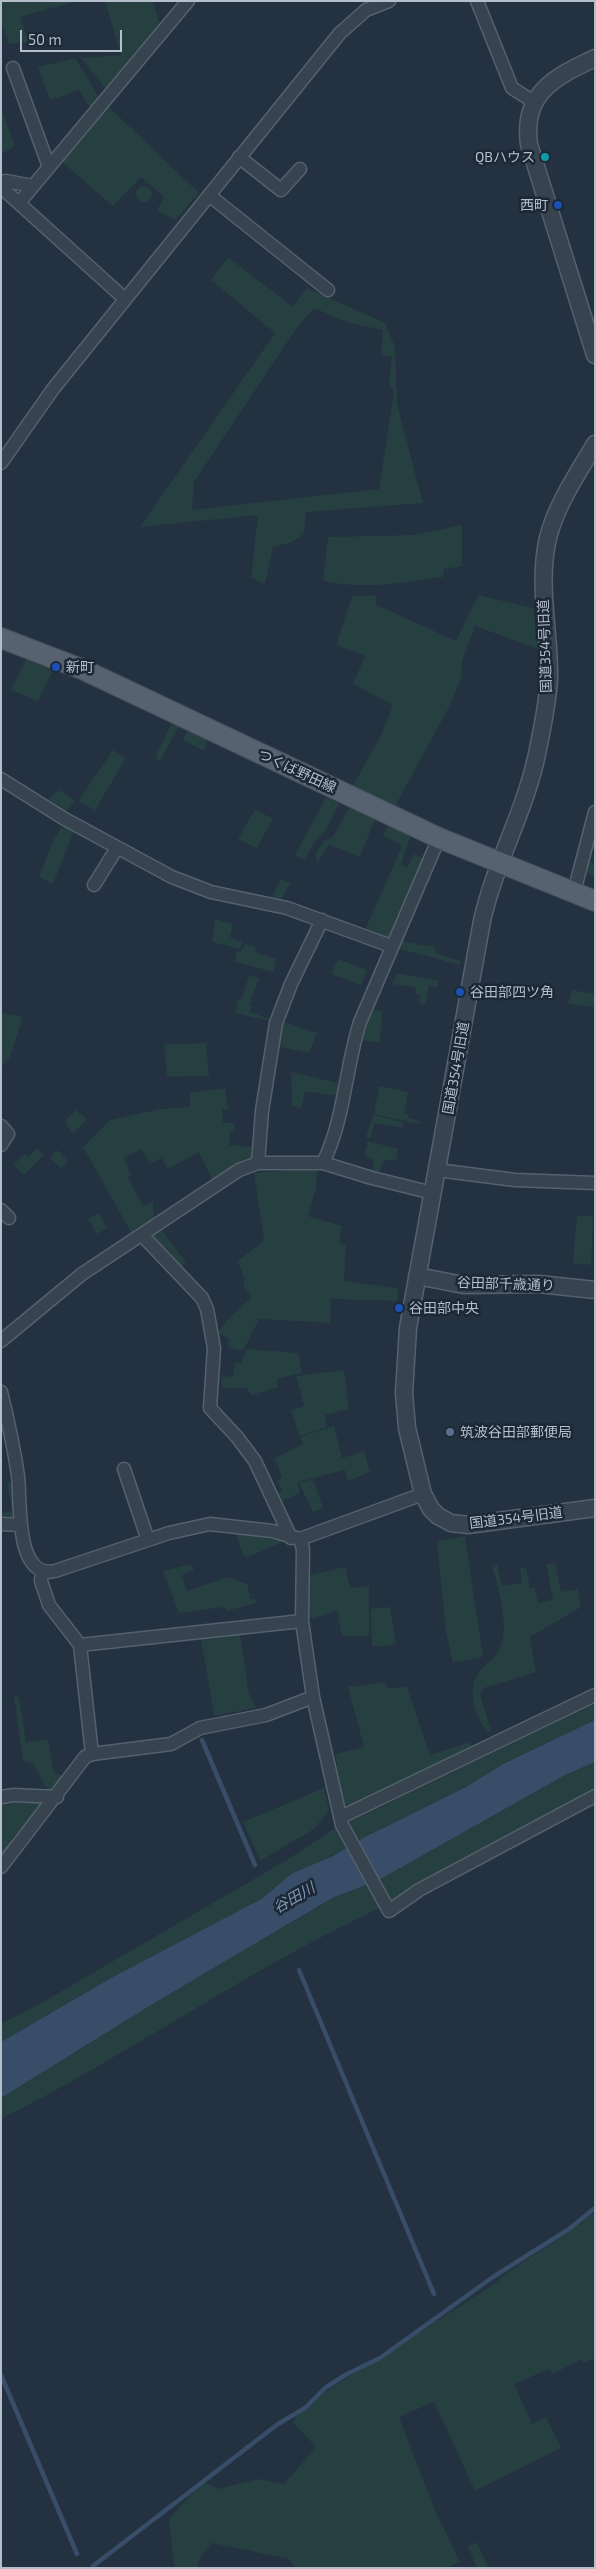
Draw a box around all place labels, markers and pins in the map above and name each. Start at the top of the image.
place label: QBハウス [475,149,535,165]
marker: QBハウス [539,151,551,163]
place label: 西町 [520,197,548,213]
marker: 西町 [552,199,564,211]
place label: 新町 [66,659,94,675]
marker: 新町 [50,661,62,673]
place label: 谷田部四ツ角 [470,984,554,1000]
marker: 谷田部四ツ角 [454,986,466,998]
place label: 谷田部中央 [409,1300,479,1316]
marker: 谷田部中央 [393,1302,405,1314]
place label: 筑波谷田部郵便局 [460,1424,572,1440]
marker: 筑波谷田部郵便局 [444,1426,456,1438]

